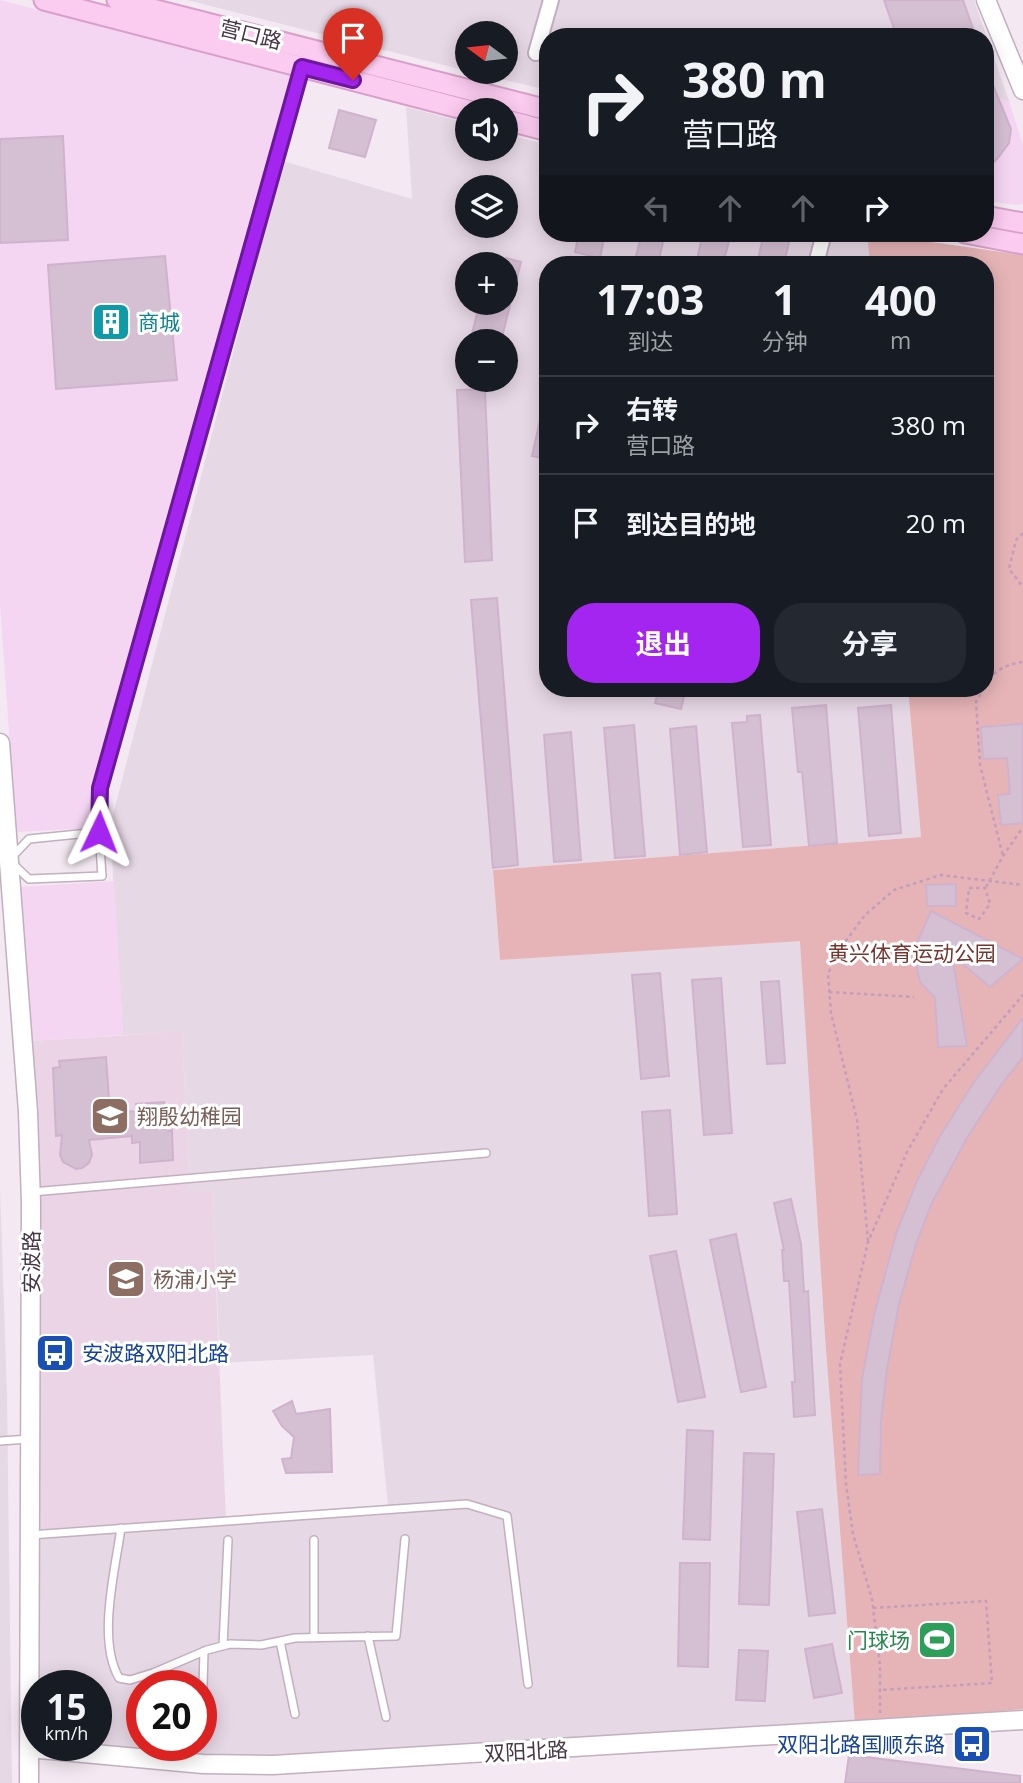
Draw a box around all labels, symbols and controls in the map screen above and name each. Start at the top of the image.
pin [323,8,383,80]
street label: 营口路 [217,13,285,55]
icon: arrive [334,19,372,57]
north arrow [455,21,518,84]
map controls [455,21,518,392]
text: 380 m [682,46,827,112]
icon: right [567,56,658,147]
button: sound [455,98,518,161]
text: 营口路 [682,112,778,155]
button: layers [455,175,518,238]
icon: left [638,189,676,227]
icon: ahead [711,189,749,227]
icon: ahead [784,189,822,227]
icon: right [857,189,895,227]
button: + [455,252,518,315]
text: 17:03 [596,270,704,327]
text: 1 [772,270,796,327]
text: 400 [865,271,937,328]
building icon: 商城 [90,301,132,343]
place label: 商城 [138,308,180,336]
text: m [890,324,911,356]
text: 到达 [627,325,673,357]
text: 分钟 [761,325,807,357]
button: − [455,329,518,392]
text: 右转 [626,391,678,427]
icon: right [567,406,605,444]
text: 380 m [891,407,966,443]
text: 营口路 [626,429,695,461]
icon: arrive [567,504,605,542]
text: 20 m [905,505,966,541]
text: 到达目的地 [626,506,756,542]
button: 退出 [567,603,760,683]
button: 分享 [774,603,966,683]
position arrow [62,795,136,869]
park label: 黄兴体育运动公园 [828,939,996,967]
school or university icon: 翔殷幼稚园 [89,1095,131,1137]
place label: 翔殷幼稚园 [137,1102,242,1130]
street label: 安波路 [17,1231,45,1294]
school or university icon: 杨浦小学 [105,1258,147,1300]
place label: 杨浦小学 [153,1265,237,1293]
bus stop icon: 安波路双阳北路 [34,1332,76,1374]
place label: 安波路双阳北路 [82,1339,229,1367]
sports icon: 门球场 [916,1619,958,1661]
place label: 门球场 [847,1626,910,1654]
speed limit sign: 20 [126,1670,217,1761]
text: 15 [46,1683,87,1730]
text: km/h [45,1721,88,1745]
bus stop icon: 双阳北路国顺东路 [951,1723,993,1765]
place label: 双阳北路国顺东路 [777,1730,945,1758]
street label: 双阳北路 [483,1735,569,1767]

